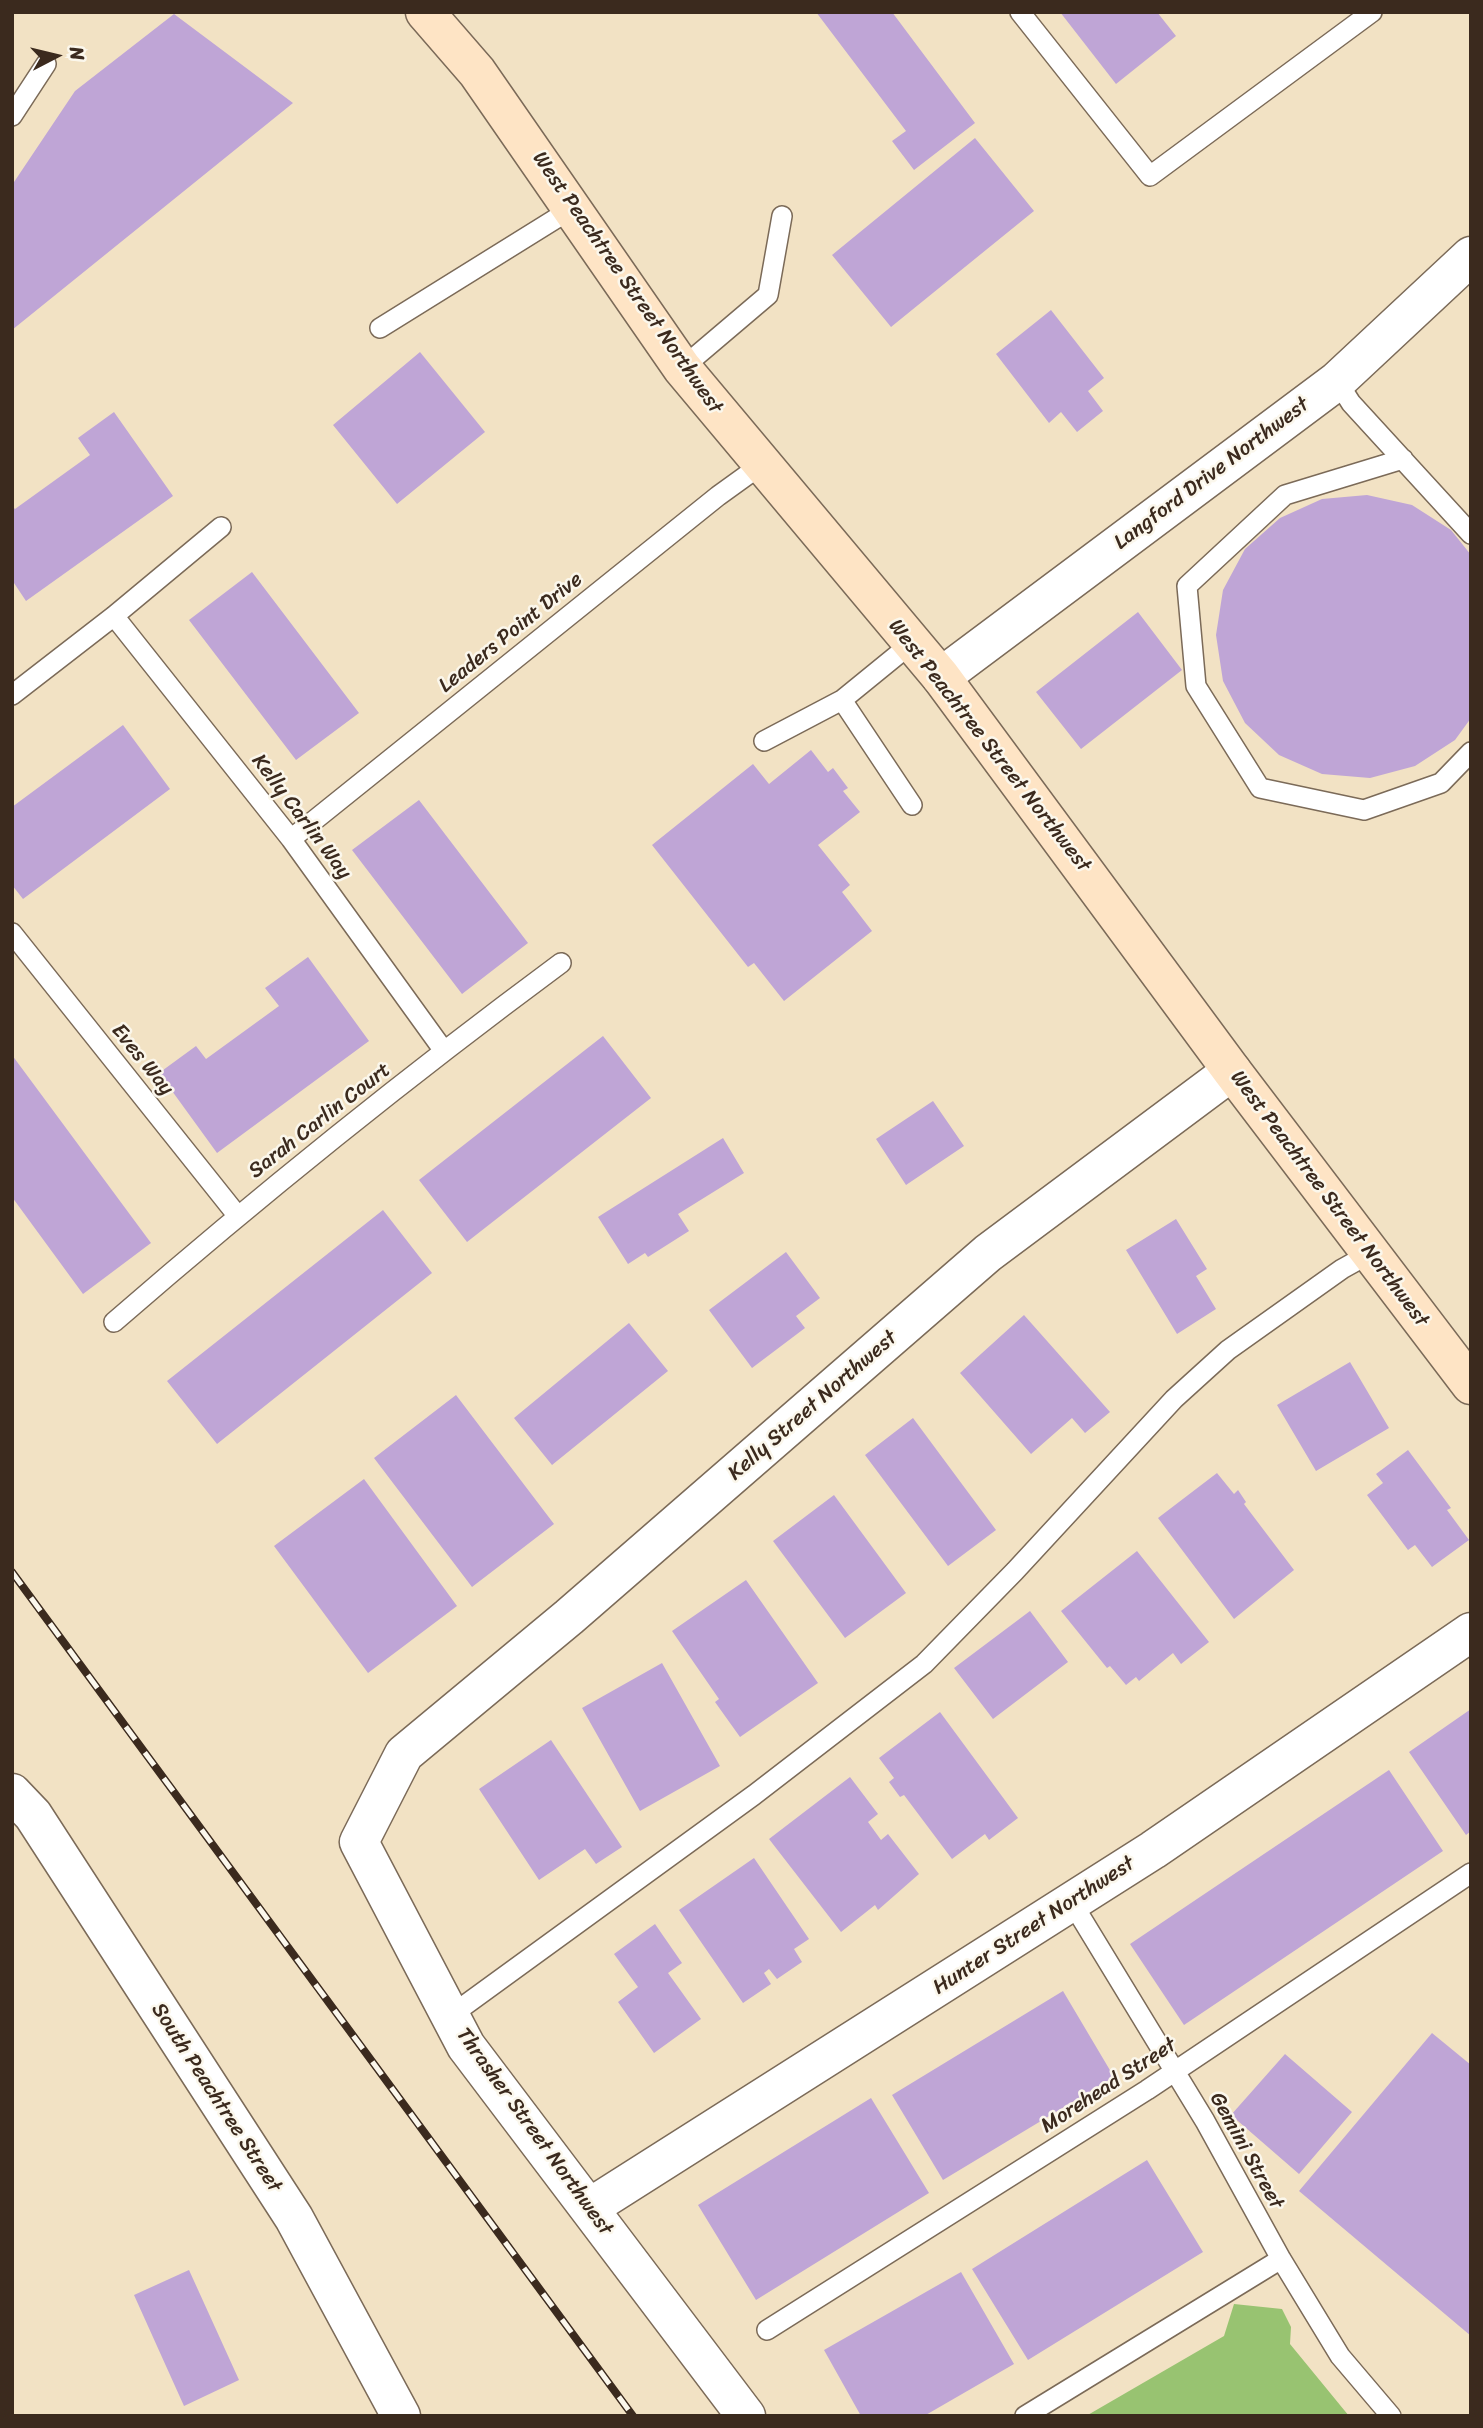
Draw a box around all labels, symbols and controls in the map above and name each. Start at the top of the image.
north arrow [21,21,91,91]
text: N [60,45,95,62]
street label: West Peachtree Street Northwest [527,147,727,419]
street label: Langford Drive Northwest [1110,392,1314,556]
street label: Leaders Point Drive [434,567,588,699]
street label: West Peachtree Street Northwest [882,614,1096,878]
street label: Kelly Carlin Way [246,749,356,885]
street label: Eves Way [105,1019,179,1101]
street label: Sarah Carlin Court [244,1058,396,1184]
street label: West Peachtree Street Northwest [1224,1066,1434,1332]
street label: Kelly Street Northwest [723,1326,903,1486]
street label: Hunter Street Northwest [928,1851,1140,2001]
street label: South Peachtree Street [145,1999,287,2197]
street label: Thrasher Street Northwest [450,2023,618,2241]
street label: Morehead Street [1037,2033,1181,2139]
street label: Gemini Street [1204,2088,1288,2214]

